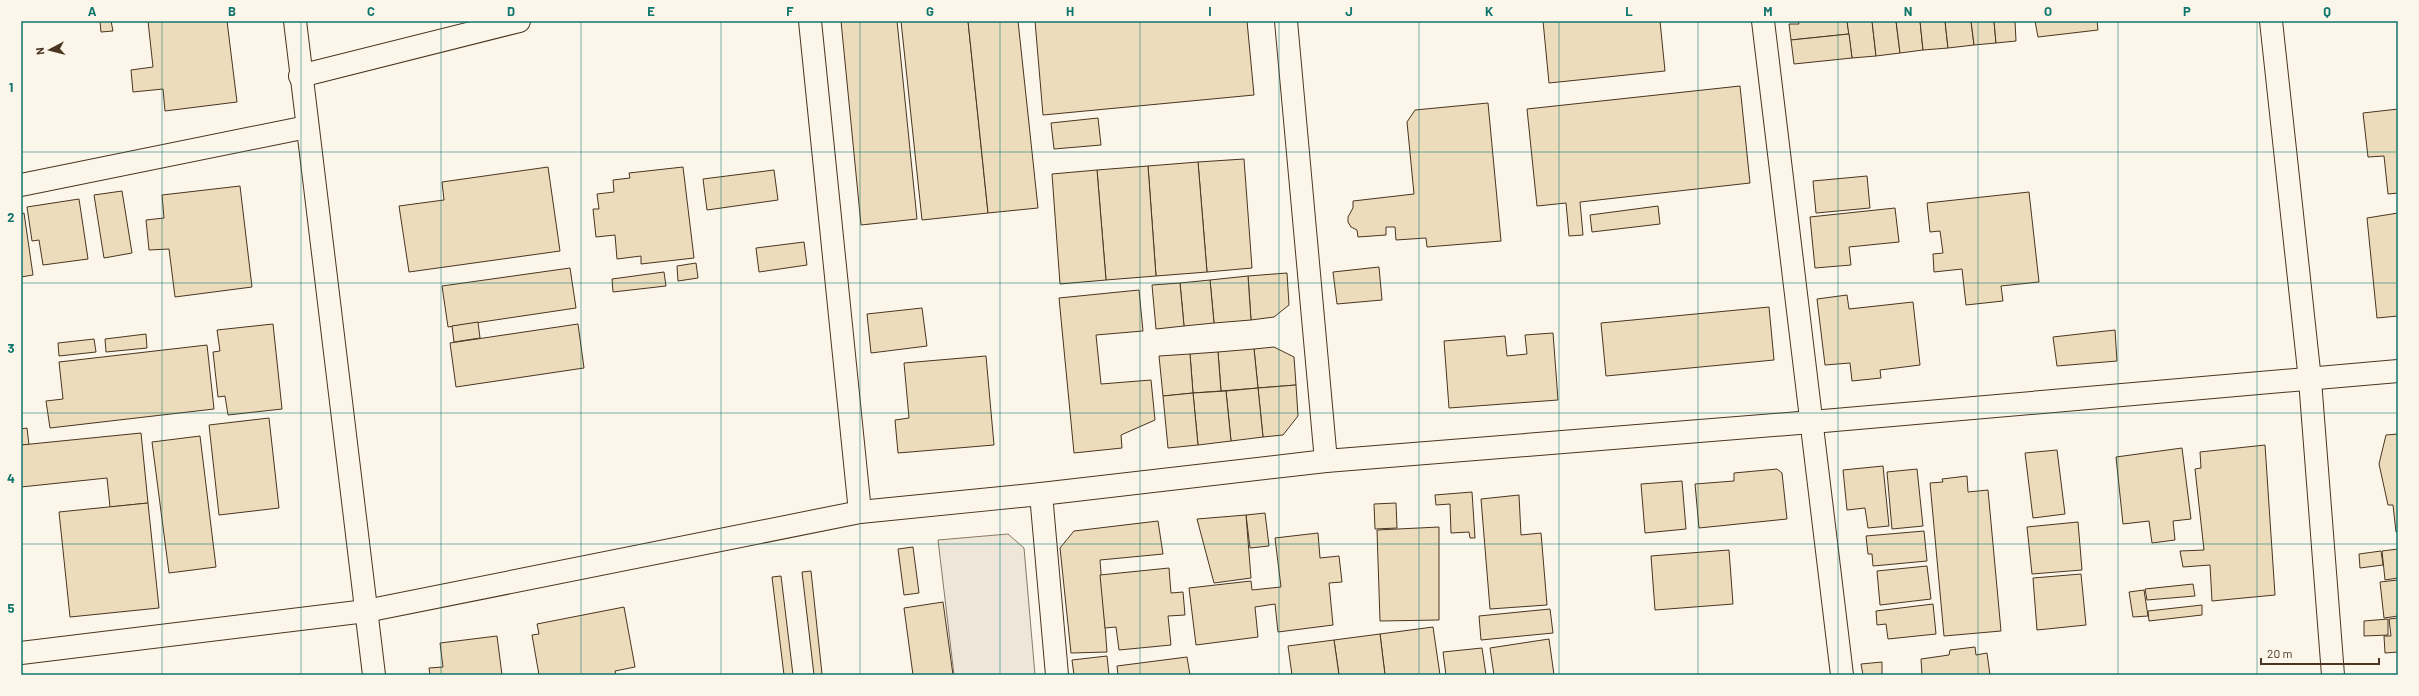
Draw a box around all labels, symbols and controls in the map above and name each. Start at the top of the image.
text: A [88,3,97,19]
text: B [228,3,236,19]
text: C [367,3,375,19]
text: D [507,3,515,19]
text: E [647,3,655,19]
text: F [786,3,794,19]
text: G [926,3,934,19]
text: H [1066,3,1074,19]
text: I [1208,3,1212,19]
text: J [1345,3,1353,19]
text: K [1485,3,1493,19]
text: L [1625,3,1633,19]
text: M [1763,3,1773,19]
text: N [1904,3,1912,19]
text: O [2044,3,2052,19]
text: P [2183,3,2191,19]
text: Q [2323,3,2331,19]
north arrow [30,30,70,70]
text: N [33,47,46,56]
text: 1 [9,79,13,95]
text: 2 [7,209,15,225]
text: 3 [7,340,15,356]
text: 4 [7,470,15,486]
text: 5 [7,600,15,616]
scale bar [2261,640,2379,666]
text: 20 m [2267,646,2293,660]

